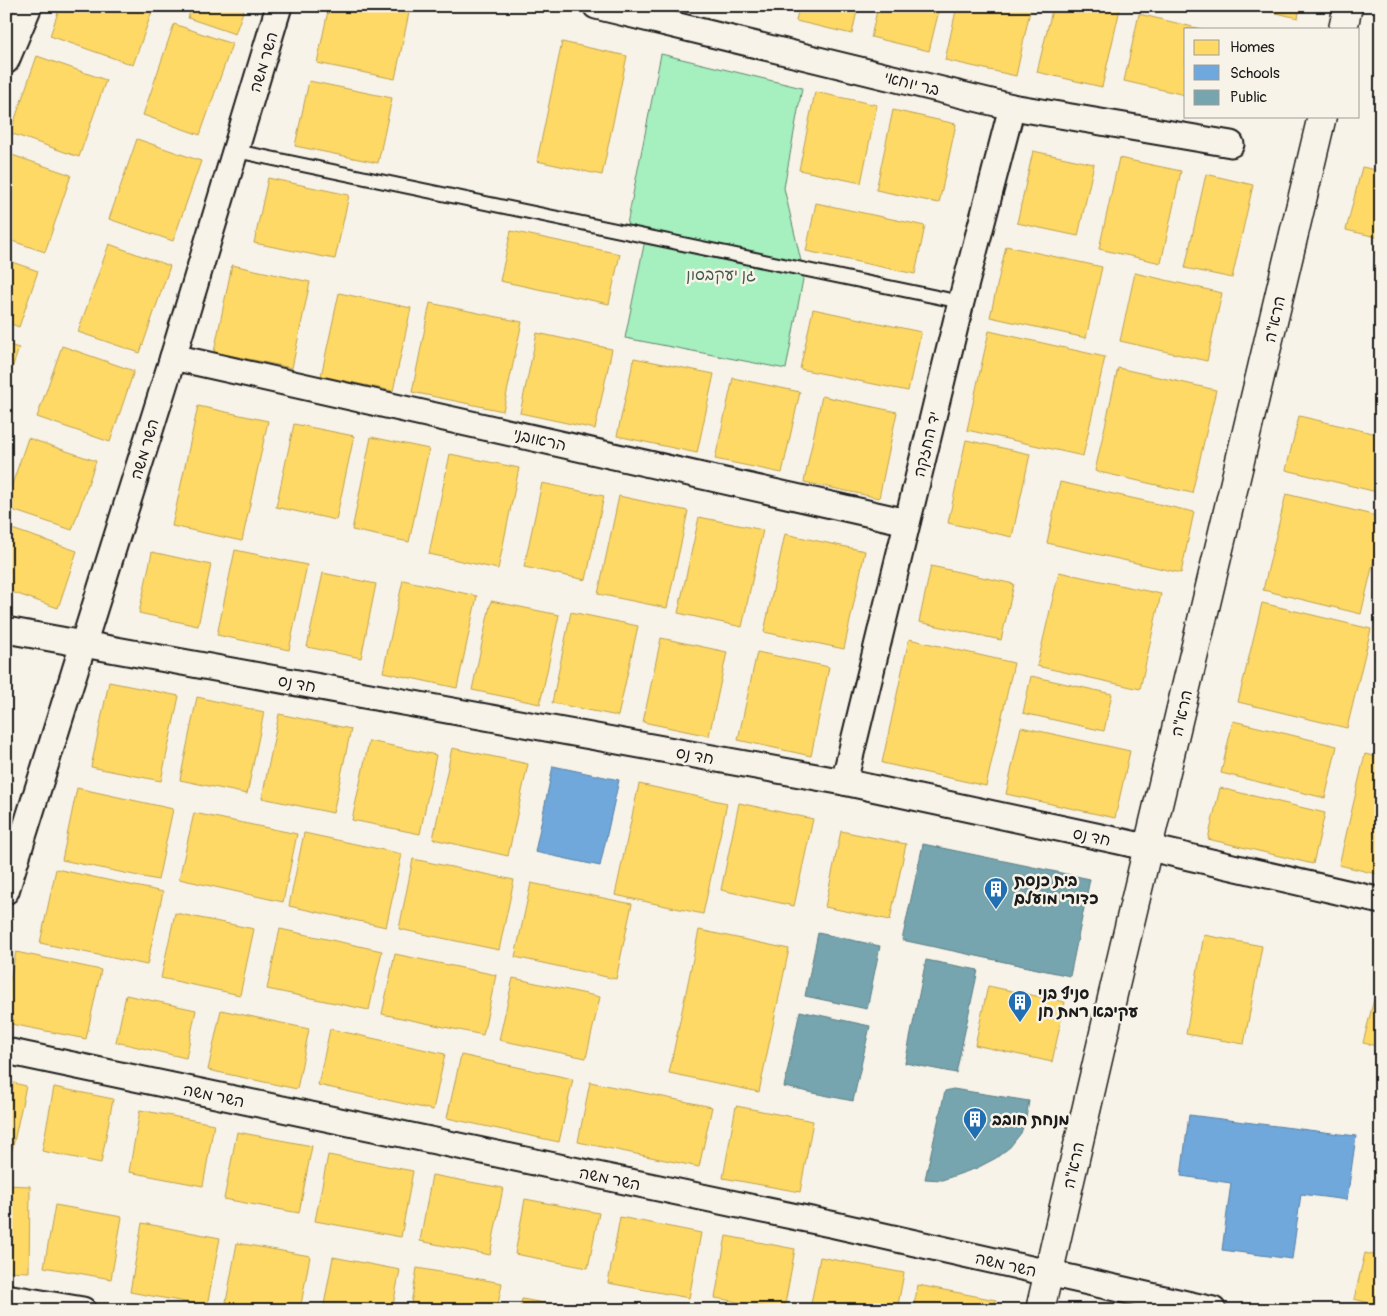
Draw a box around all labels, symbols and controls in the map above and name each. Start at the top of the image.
legend [1184,28,1360,118]
street label: השר משה [245,30,283,95]
text: Homes [1230,38,1275,57]
text: Schools [1230,64,1280,83]
street label: בר יוחאי [882,67,941,100]
text: Public [1230,88,1267,107]
park label: גן יעקבסון [686,265,756,285]
street label: הרא"ה [1260,294,1290,345]
street label: יד החזקה [909,409,945,479]
street label: השר משה [126,417,164,482]
street label: הראובני [511,424,568,456]
street label: חד נס [276,671,317,697]
street label: הרא"ה [1167,688,1197,739]
street label: חד נס [674,743,715,769]
street label: חד נס [1071,823,1113,851]
place label: בית כנסת כדורי מועלם [1014,871,1099,909]
building icon: בית כנסת כדורי מועלם [983,876,1009,910]
place label: סניף בני עקיבא רמת חן [1038,984,1139,1022]
building icon: סניף בני עקיבא רמת חן [1007,989,1033,1023]
street label: השר משה [181,1080,246,1112]
building icon: מנחת חובב [962,1106,988,1140]
place label: מנחת חובב [992,1110,1070,1130]
street label: הרא"ה [1059,1140,1089,1191]
street label: השר משה [577,1163,642,1195]
street label: השר משה [973,1248,1038,1282]

